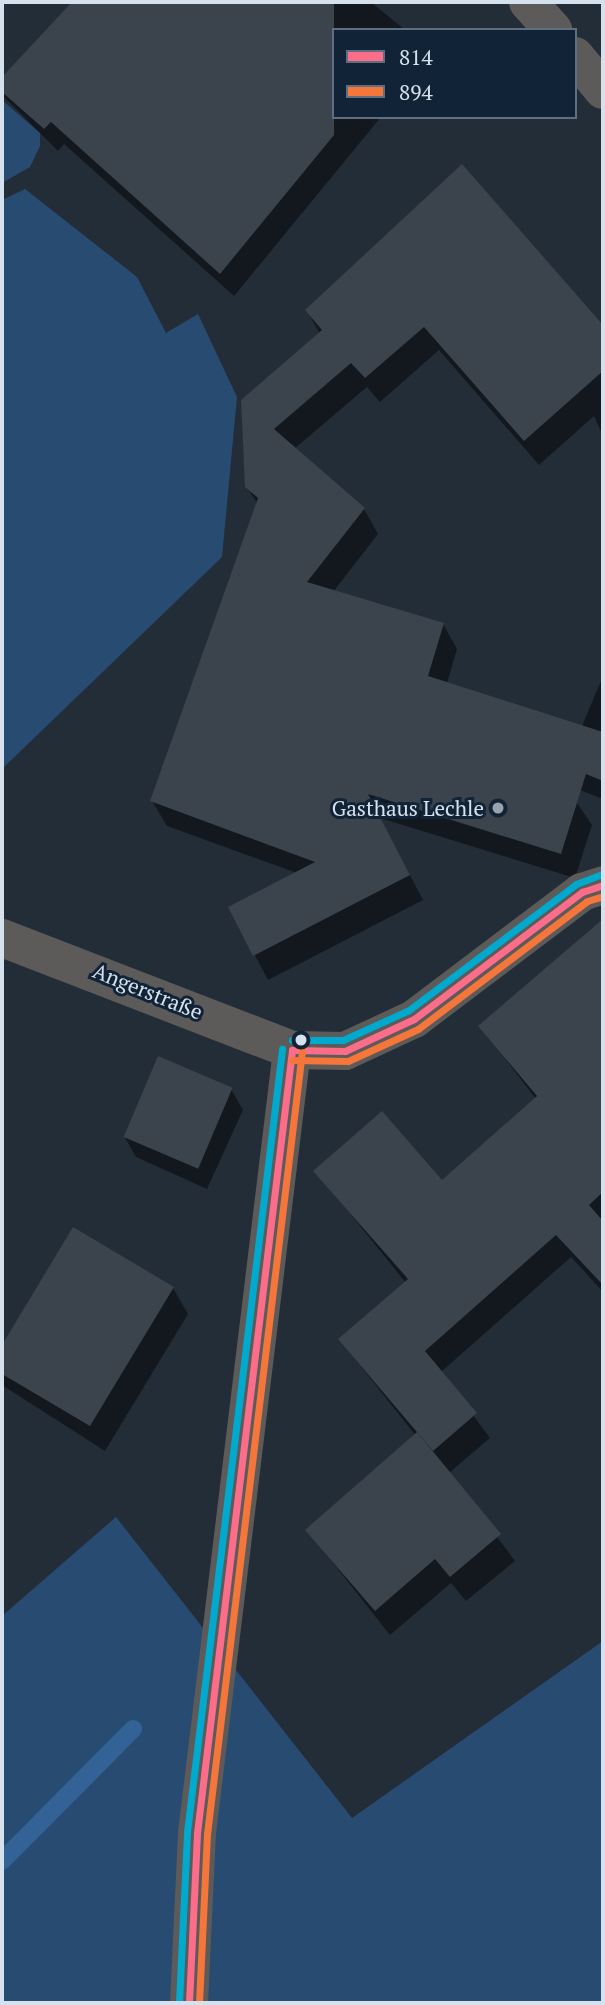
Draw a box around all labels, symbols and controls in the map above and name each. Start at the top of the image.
legend [332,28,577,119]
text: 814 [399,43,433,71]
text: 894 [399,78,433,106]
place label: Gasthaus Lechle [332,795,484,821]
marker: Gasthaus Lechle [490,800,506,816]
street label: Angerstraße [90,958,206,1024]
unlabelled marker [294,1033,308,1047]

